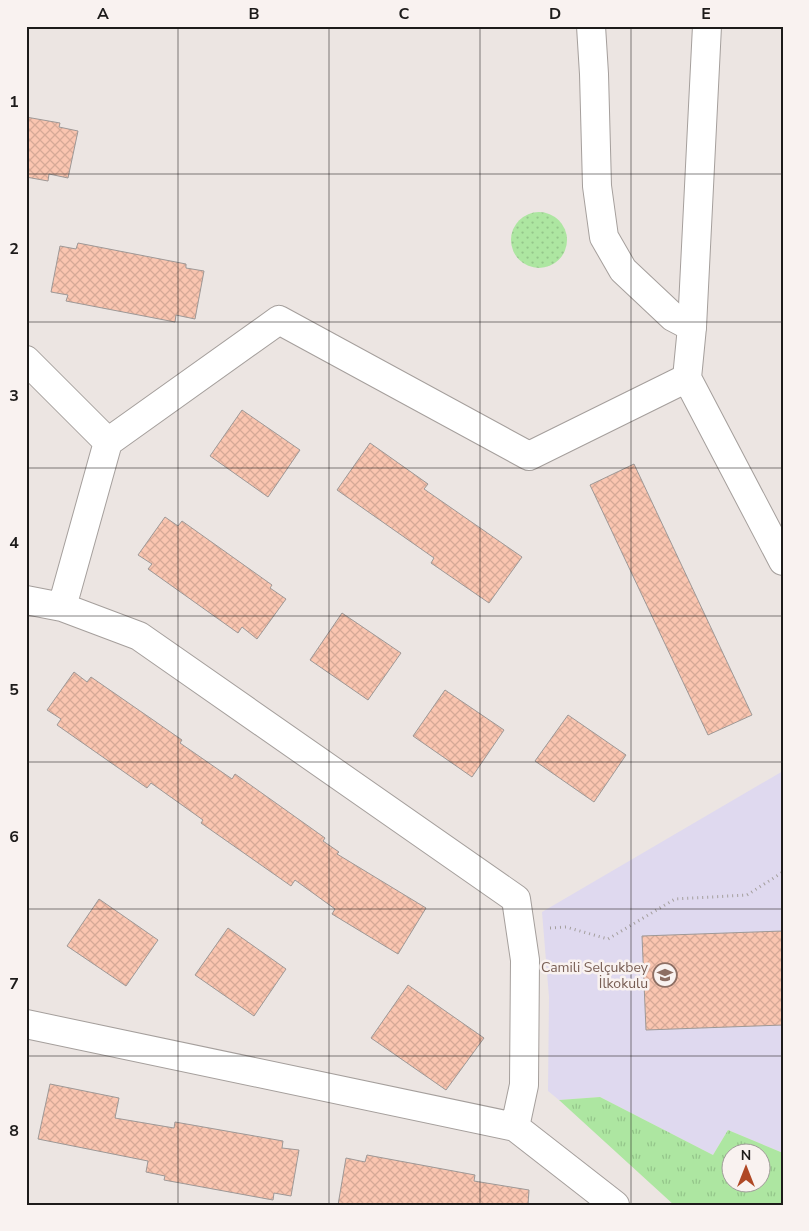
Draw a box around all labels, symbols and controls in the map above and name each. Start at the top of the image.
text: A [97,3,109,25]
text: B [248,3,260,25]
text: C [399,3,410,25]
text: D [549,3,561,25]
text: E [701,3,711,25]
text: 1 [9,91,19,113]
text: 2 [9,238,19,260]
text: 3 [9,385,19,407]
text: 4 [9,532,19,554]
text: 5 [9,679,19,701]
text: 6 [9,826,19,848]
place label: Camili Selçukbey İlkokulu [541,958,649,993]
school or university icon: Camili Selçukbey İlkokulu [652,962,678,988]
text: 7 [9,973,19,995]
text: 8 [9,1120,19,1142]
north arrow [722,1144,772,1194]
text: N [741,1146,751,1165]

